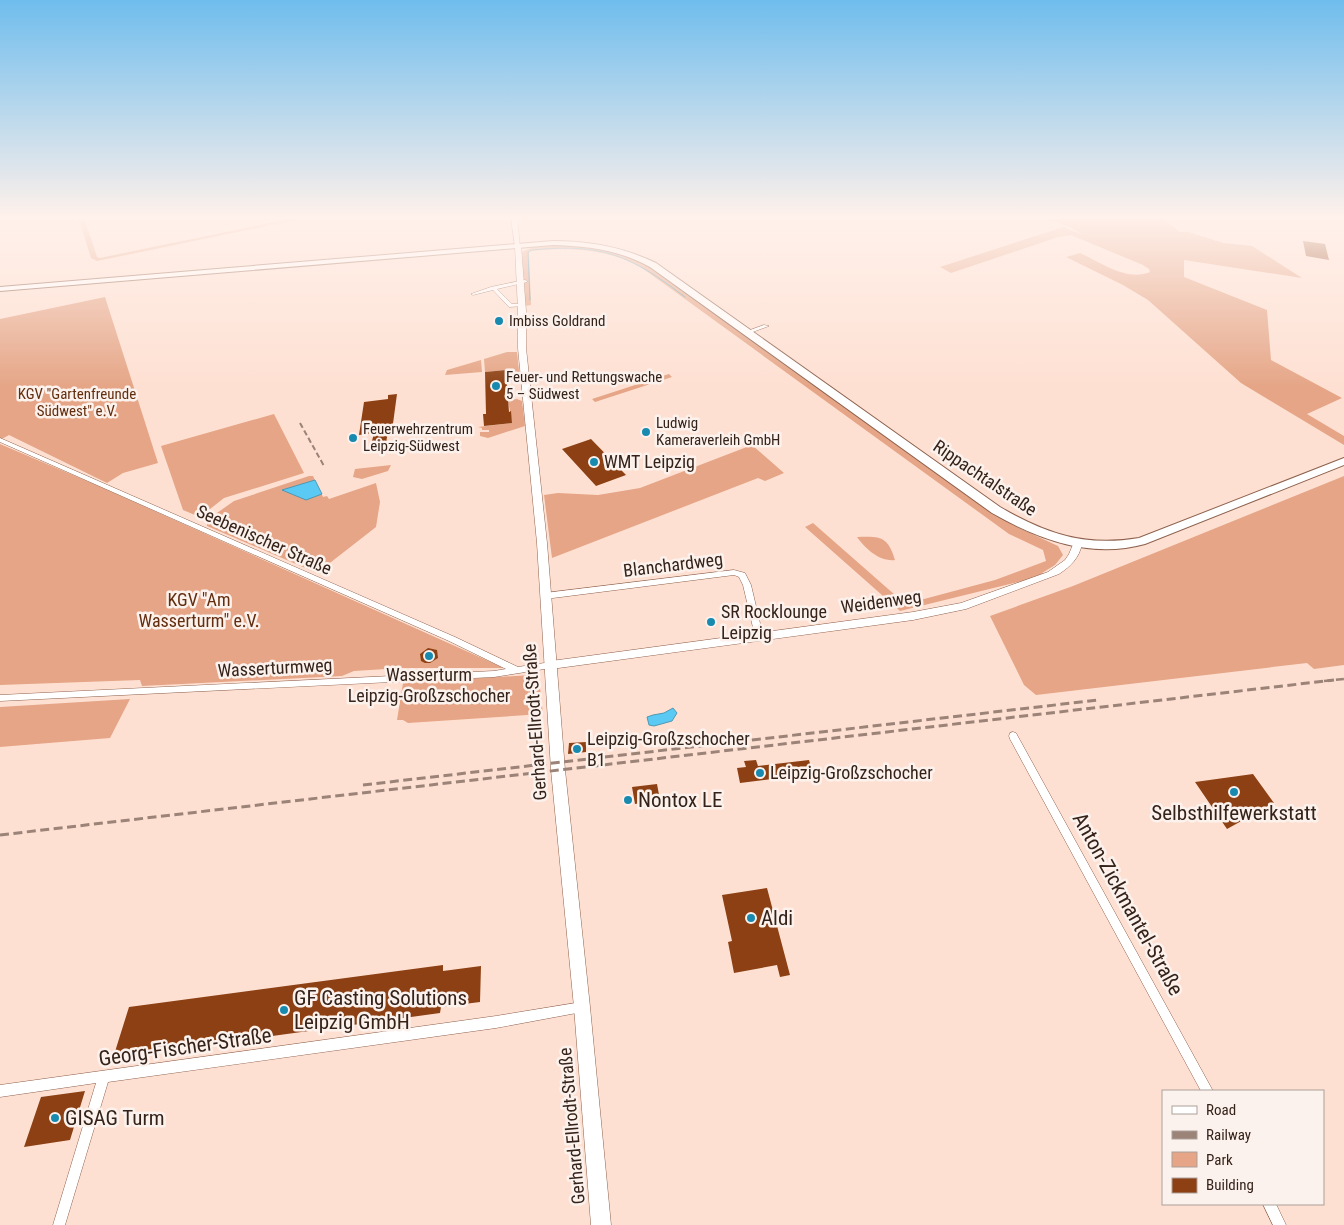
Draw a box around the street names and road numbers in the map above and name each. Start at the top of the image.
street label: Rippachtalstraße [930,435,1041,520]
street label: Seebenischer Straße [193,500,335,579]
street label: Blanchardweg [622,548,724,581]
street label: Weidenweg [839,585,923,618]
street label: Gerhard-Ellrodt-Straße [519,643,550,801]
street label: Wasserturmweg [217,654,333,681]
street label: Anton-Zickmantel-Straße [1068,808,1188,1000]
street label: Georg-Fischer-Straße [97,1023,273,1071]
street label: Gerhard-Ellrodt-Straße [554,1047,589,1205]

